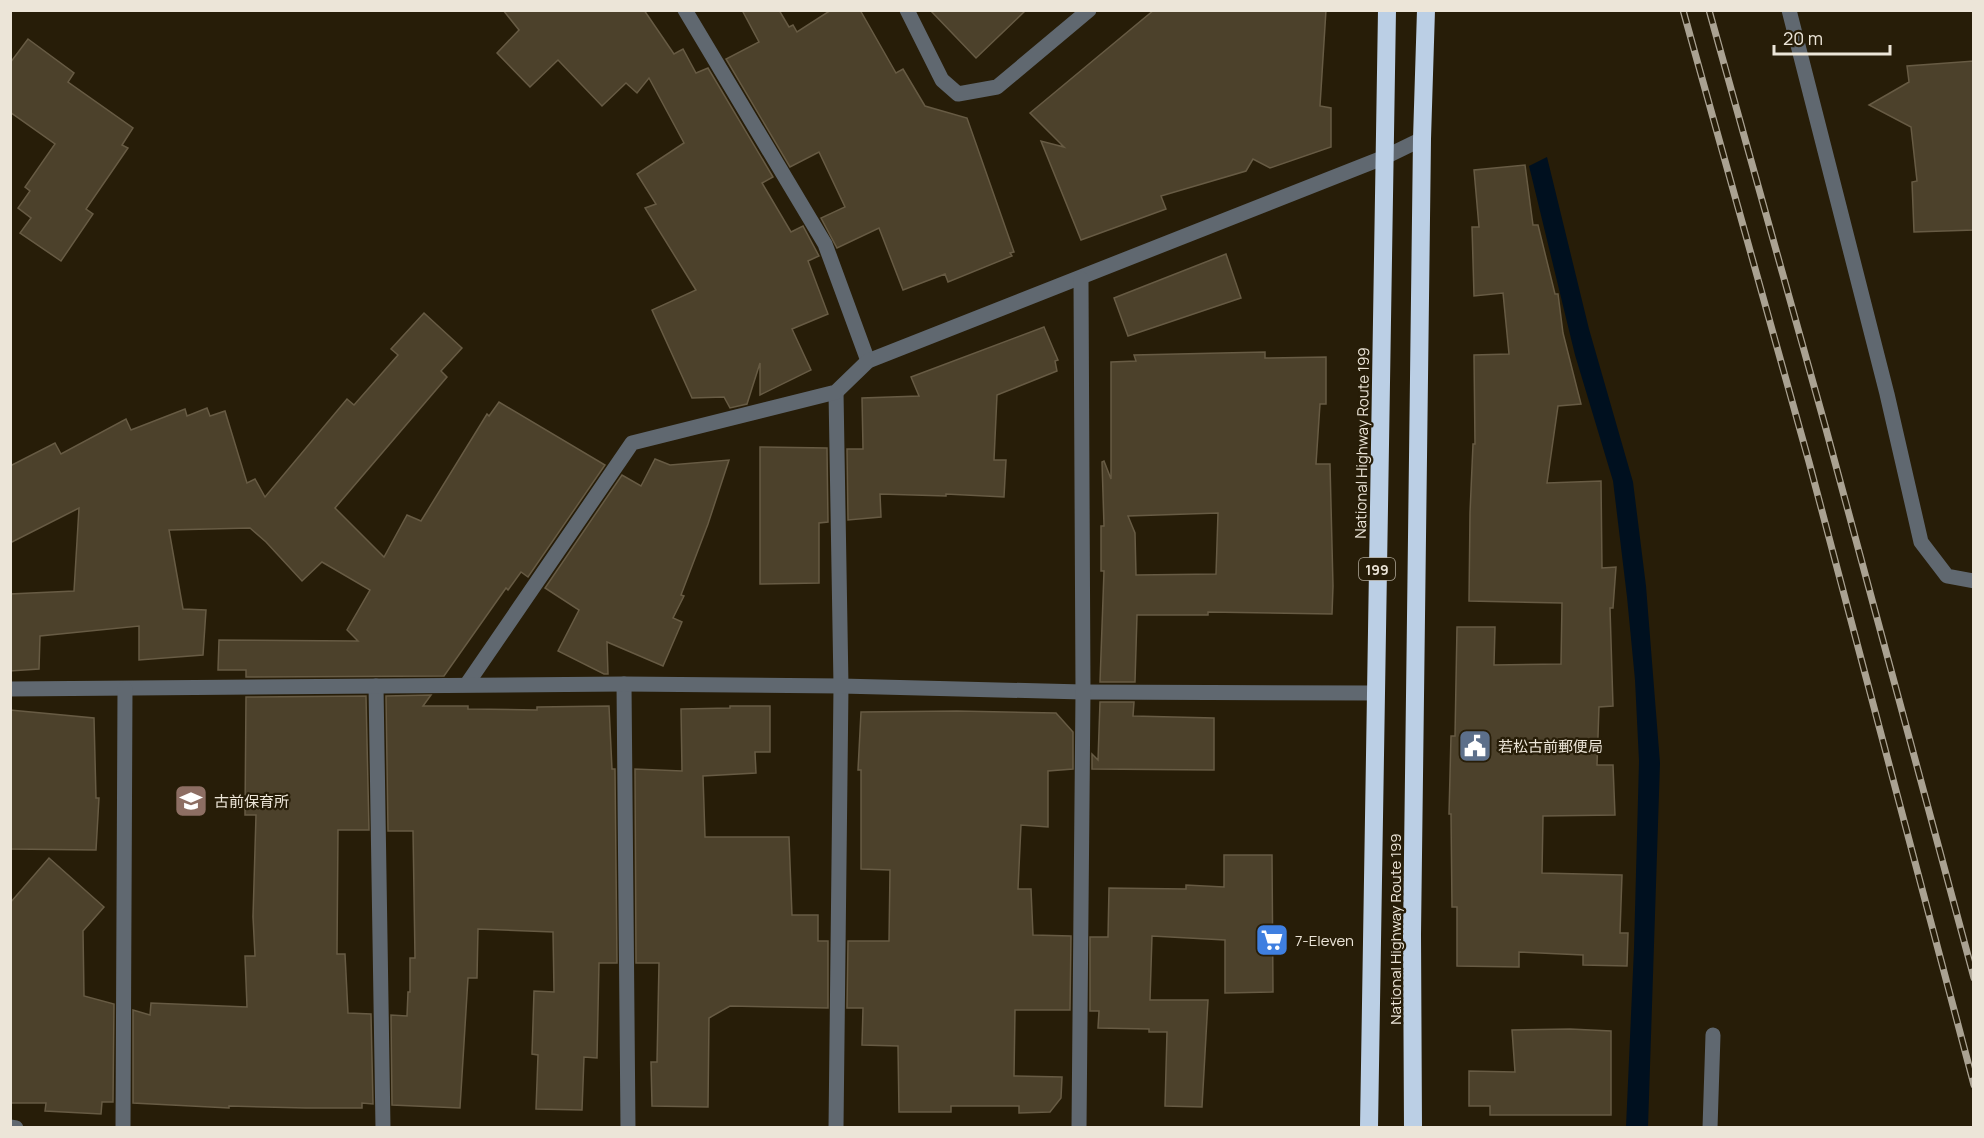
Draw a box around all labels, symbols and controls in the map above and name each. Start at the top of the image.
scale bar [1774,18,1890,56]
text: 20 m [1783,26,1823,50]
street label: National Highway Route 199 [1350,347,1374,539]
road number: 199 [1359,558,1395,580]
public building icon: 若松古前郵便局 [1457,728,1493,764]
place label: 若松古前郵便局 [1498,736,1603,757]
school or university icon: 古前保育所 [173,783,209,819]
place label: 古前保育所 [214,791,289,812]
street label: National Highway Route 199 [1385,833,1406,1025]
supermarket icon: 7-Eleven [1254,922,1290,958]
place label: 7-Eleven [1295,930,1354,951]

